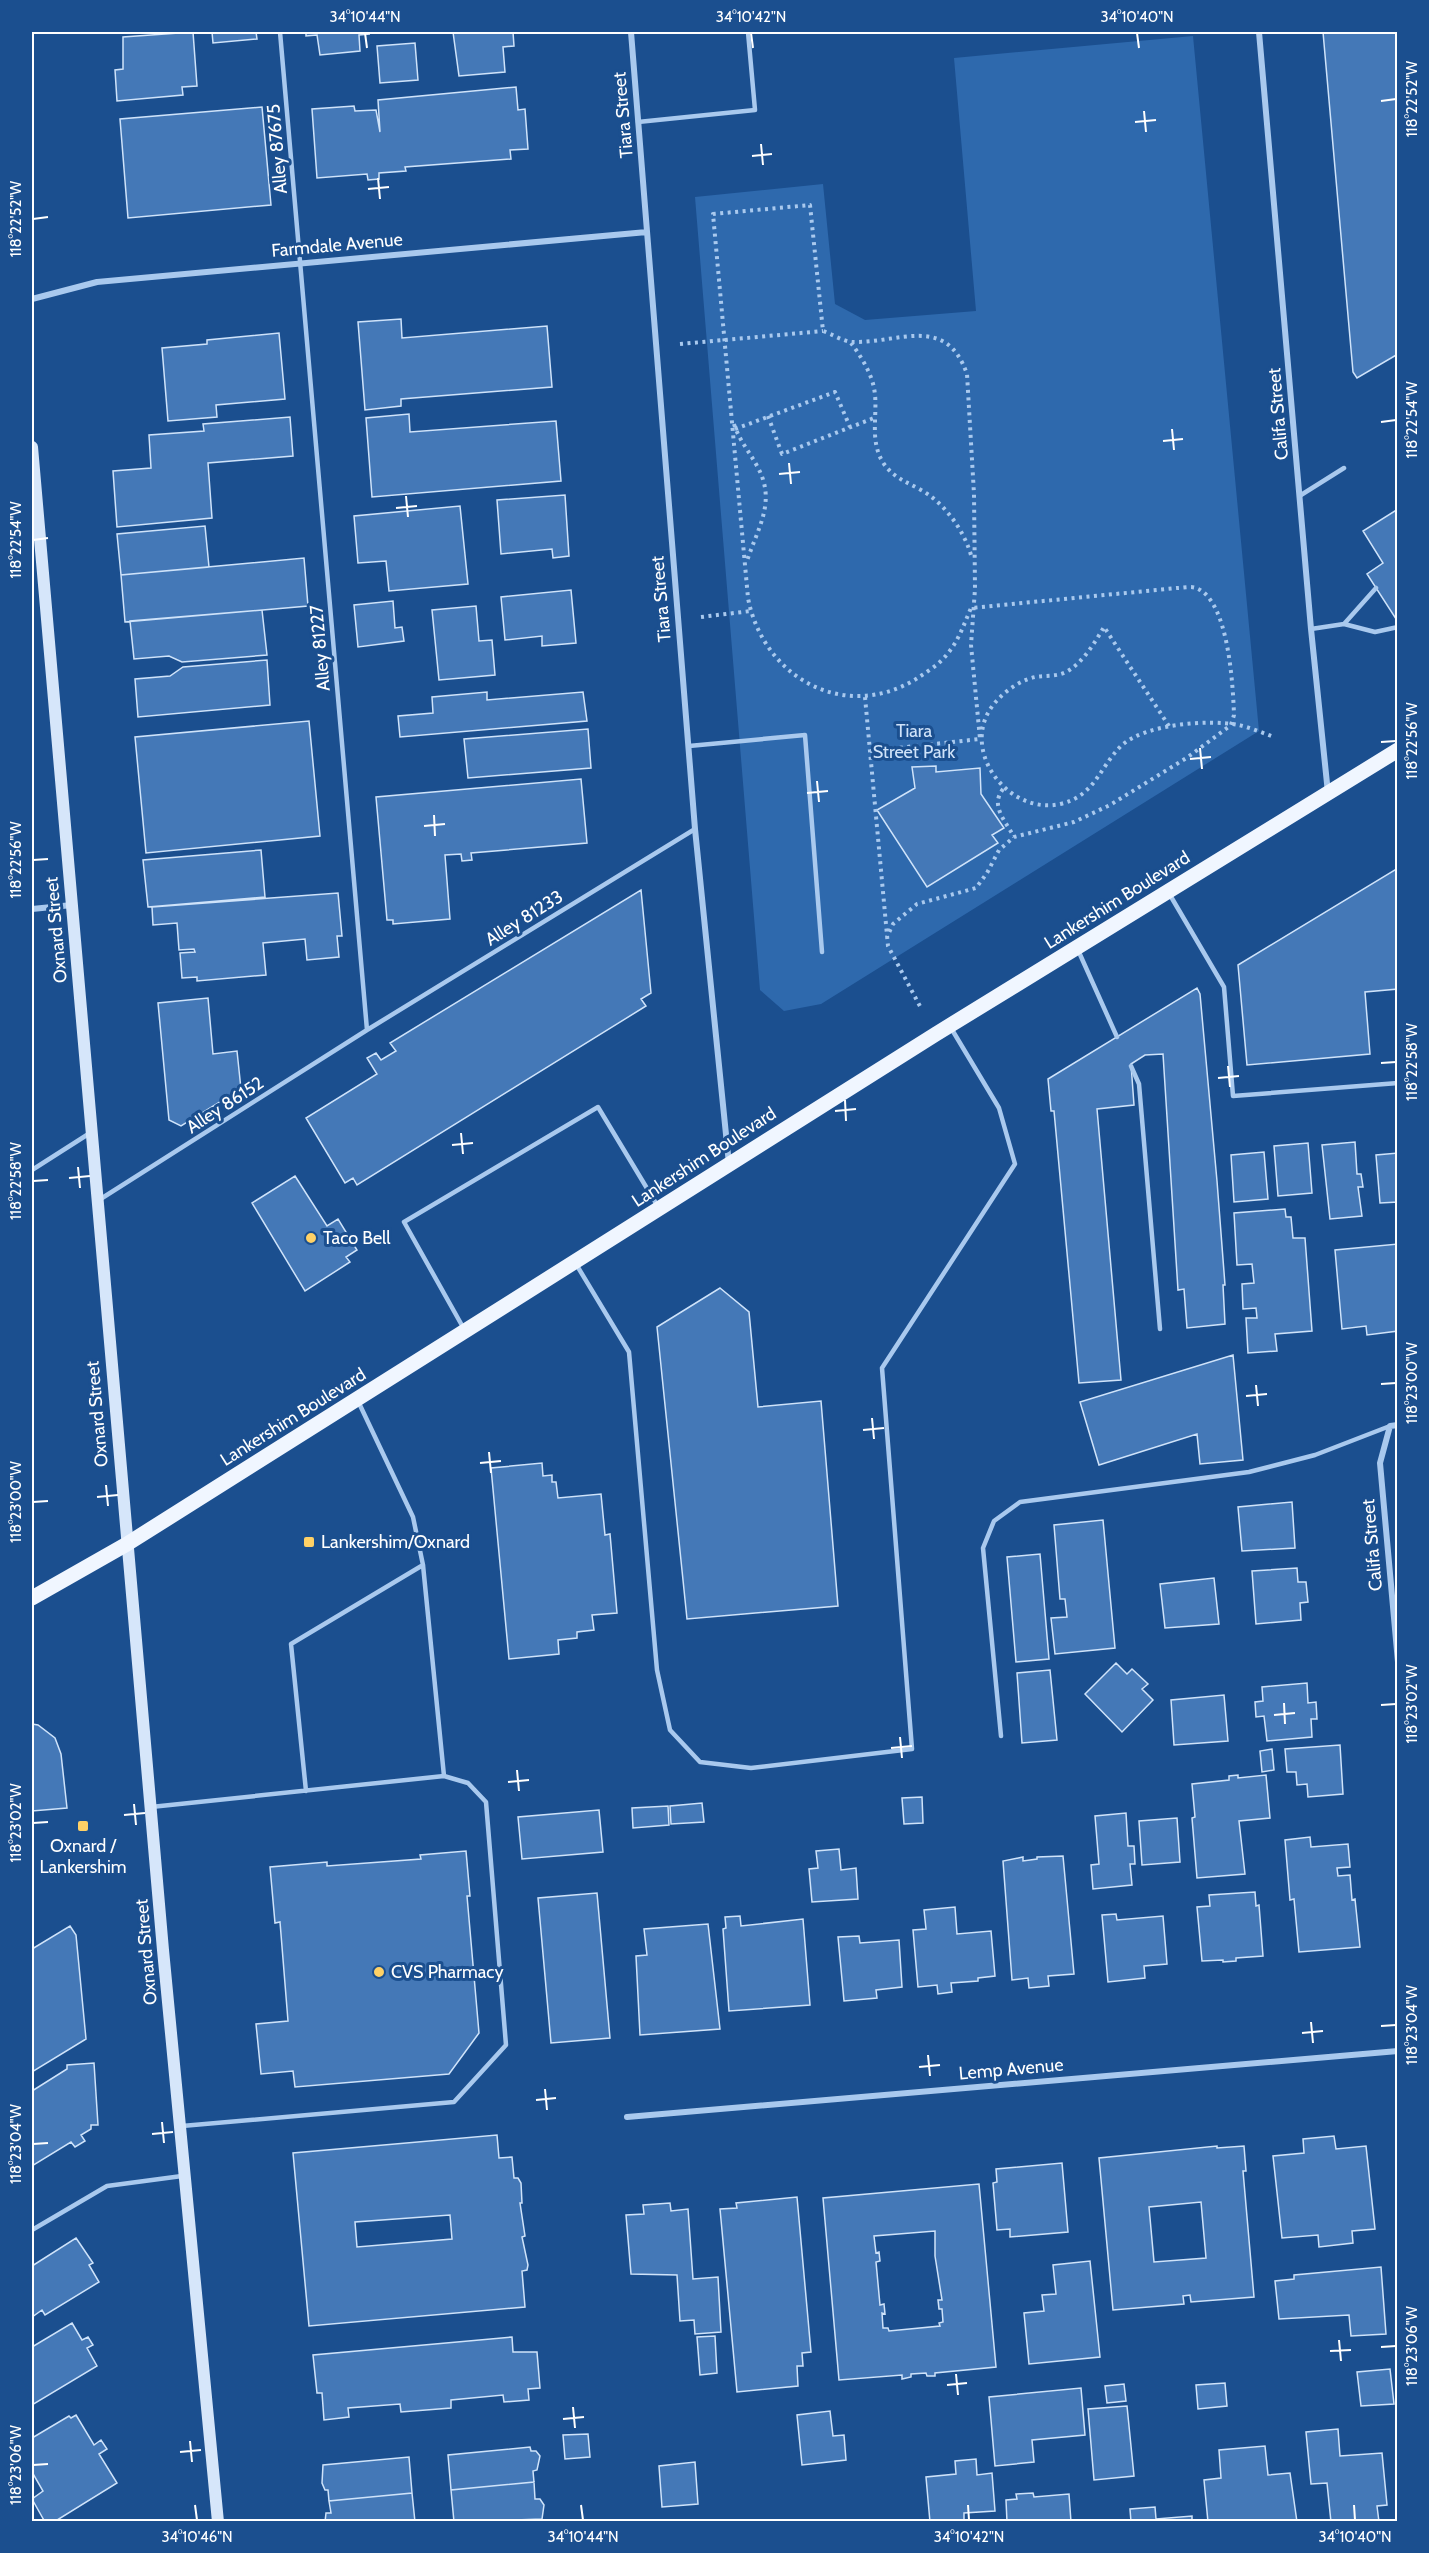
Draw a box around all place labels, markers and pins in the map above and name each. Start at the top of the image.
place label: Taco Bell [323,1227,391,1249]
marker: Taco Bell [304,1231,318,1245]
place label: Lankershim/Oxnard [321,1531,470,1553]
marker: Lankershim/Oxnard [302,1535,316,1549]
marker: Oxnard / Lankershim [76,1819,90,1833]
place label: Oxnard / Lankershim [39,1835,127,1878]
place label: CVS Pharmacy [391,1961,504,1983]
marker: CVS Pharmacy [372,1965,386,1979]

